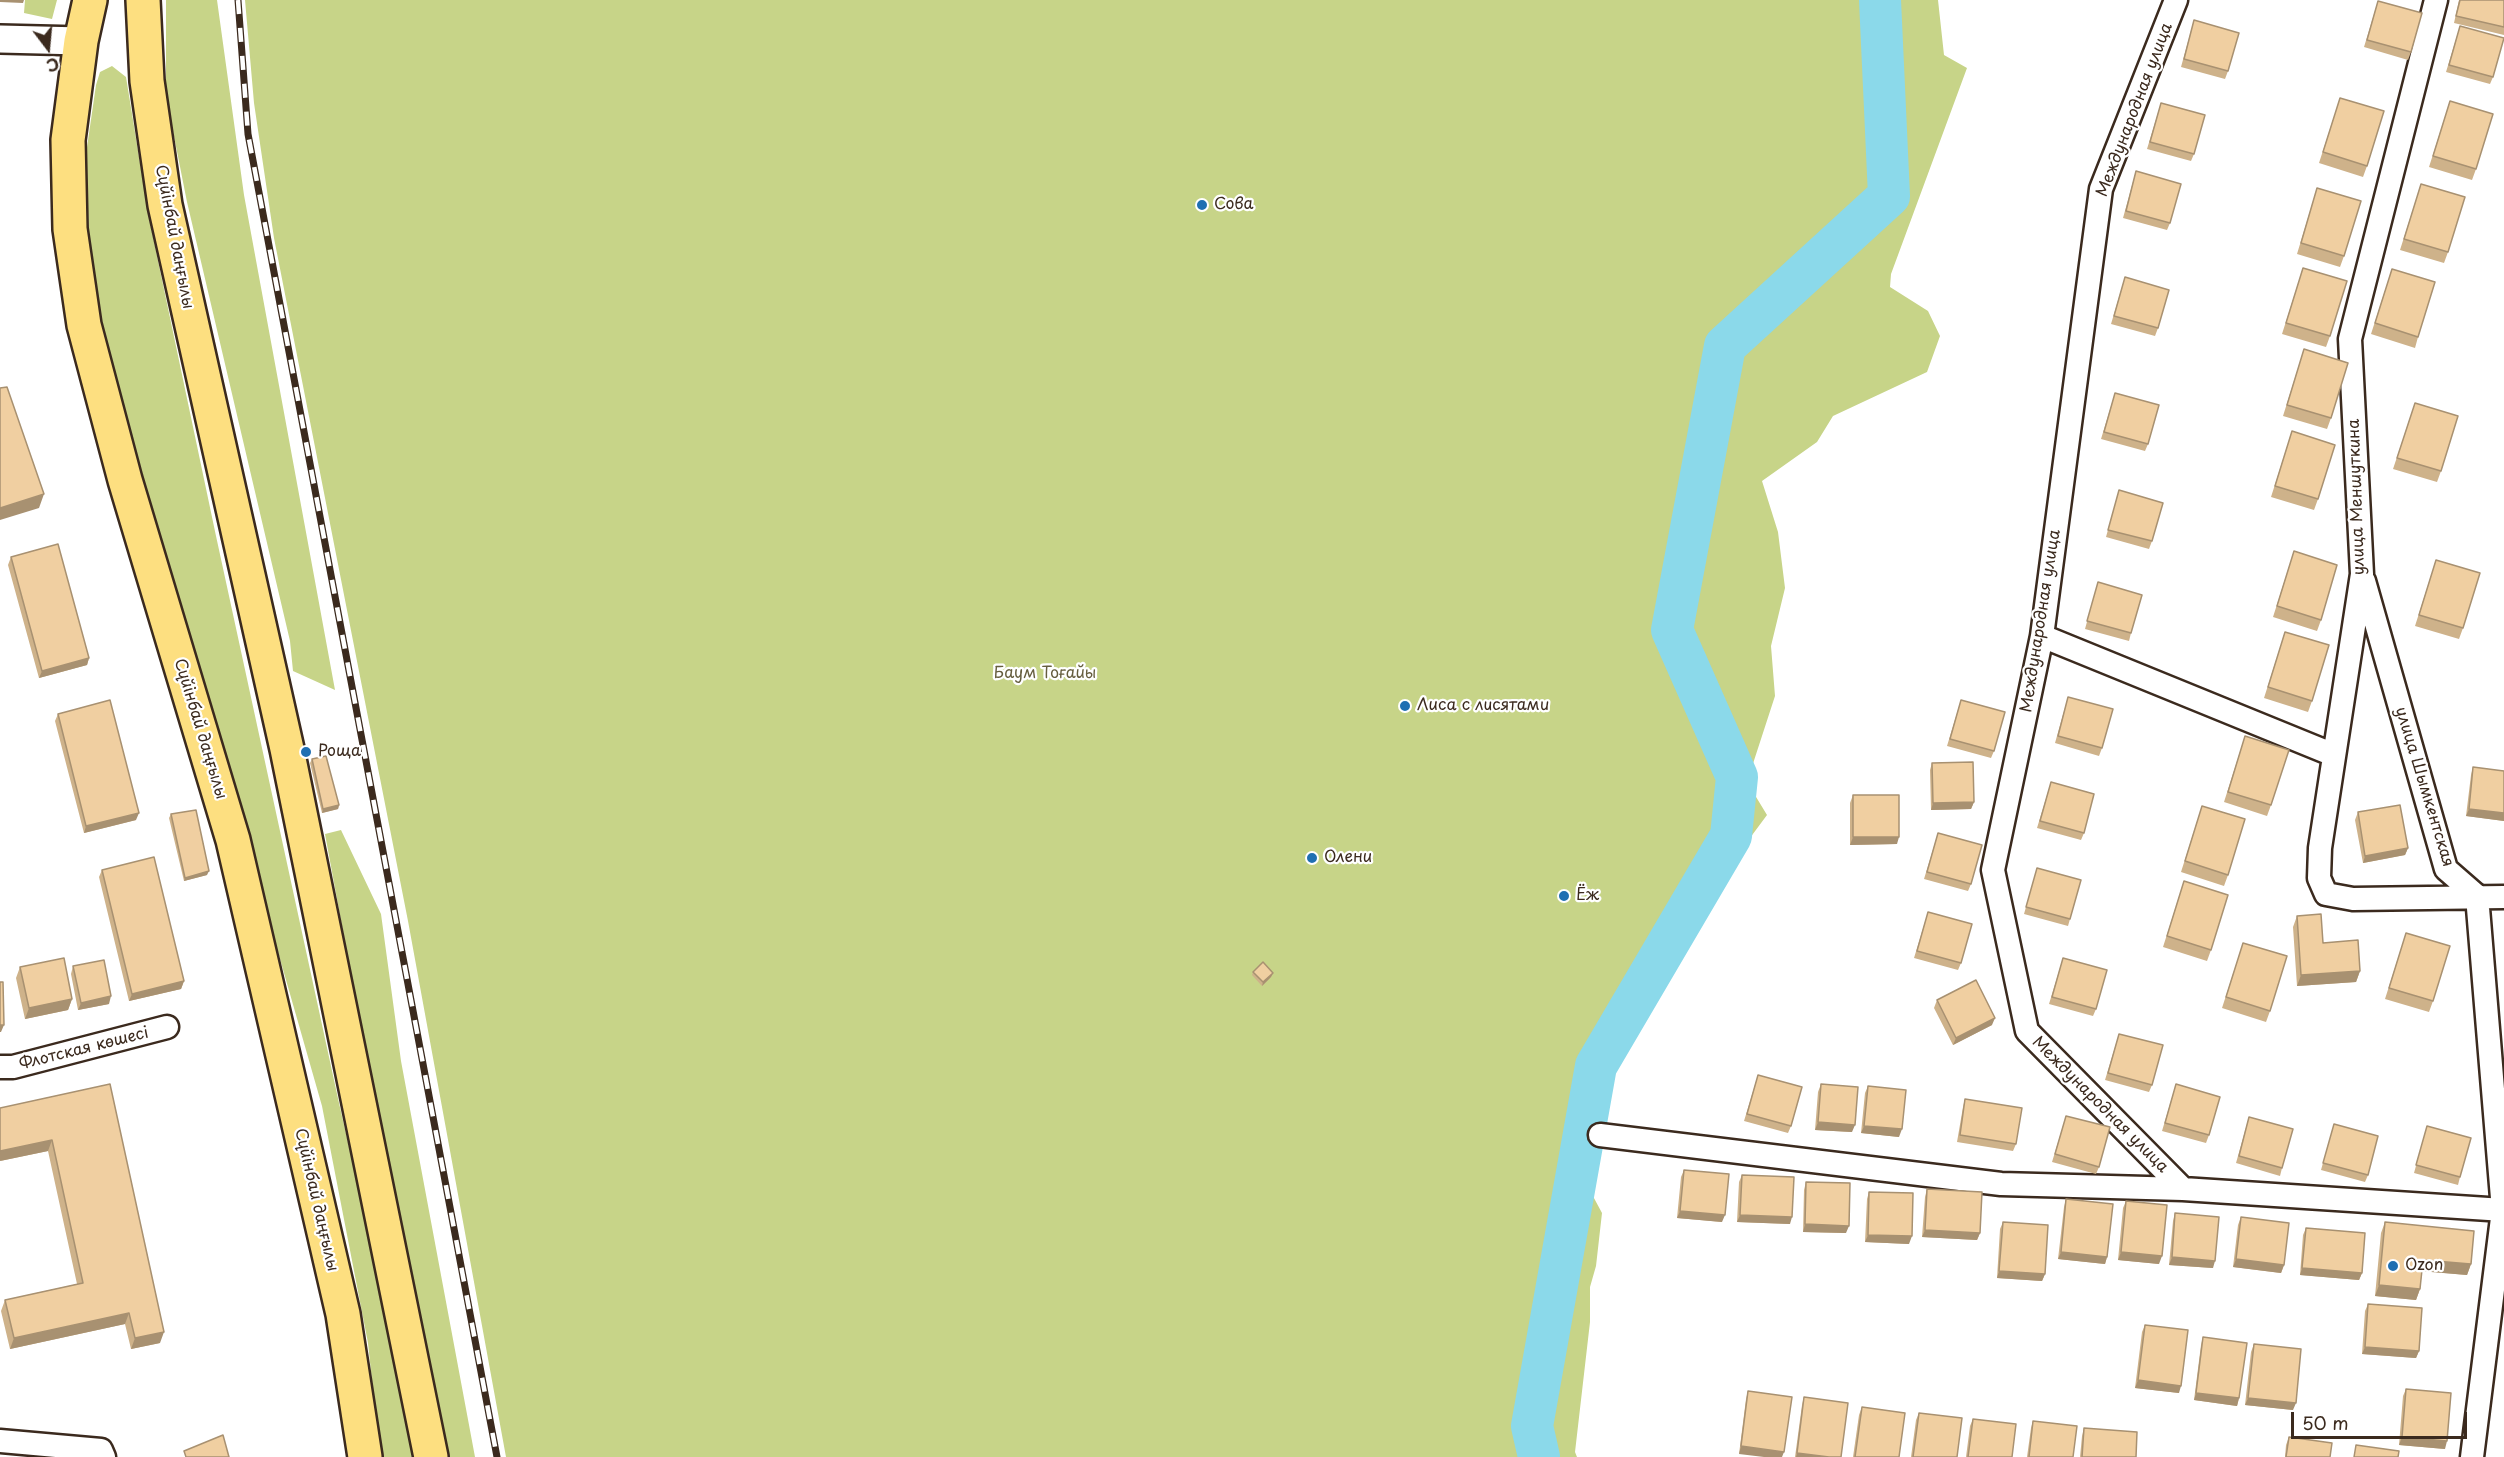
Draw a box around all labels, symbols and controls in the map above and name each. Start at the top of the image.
north arrow [18,18,78,78]
street label: Международная улица [2093,20,2177,200]
text: С [44,52,62,78]
street label: Сүйінбай даңғылы [151,163,197,311]
place label: Сова [1214,195,1254,215]
marker: Сова [1195,198,1209,212]
street label: улица Меншуткина [2345,418,2369,576]
street label: Международная улица [2017,528,2065,714]
street label: Сүйінбай даңғылы [169,656,231,802]
park label: Баум Тоғайы [994,664,1096,684]
place label: Лиса с лисятами [1417,696,1549,716]
marker: Лиса с лисятами [1398,699,1412,713]
street label: улица Шымкентская [2391,705,2457,869]
place label: Роща [318,742,361,762]
marker: Роща [299,745,313,759]
place label: Олени [1324,848,1372,868]
marker: Олени [1305,851,1319,865]
place label: Ёж [1576,886,1599,906]
marker: Ёж [1557,889,1571,903]
street label: Флотская көшесі [17,1024,151,1074]
street label: Международная улица [2028,1033,2172,1177]
street label: Сүйінбай даңғылы [290,1127,342,1273]
place label: Ozon [2405,1256,2443,1276]
marker: Ozon [2386,1259,2400,1273]
scale bar [2294,1400,2470,1438]
text: 50 m [2302,1409,2349,1436]

